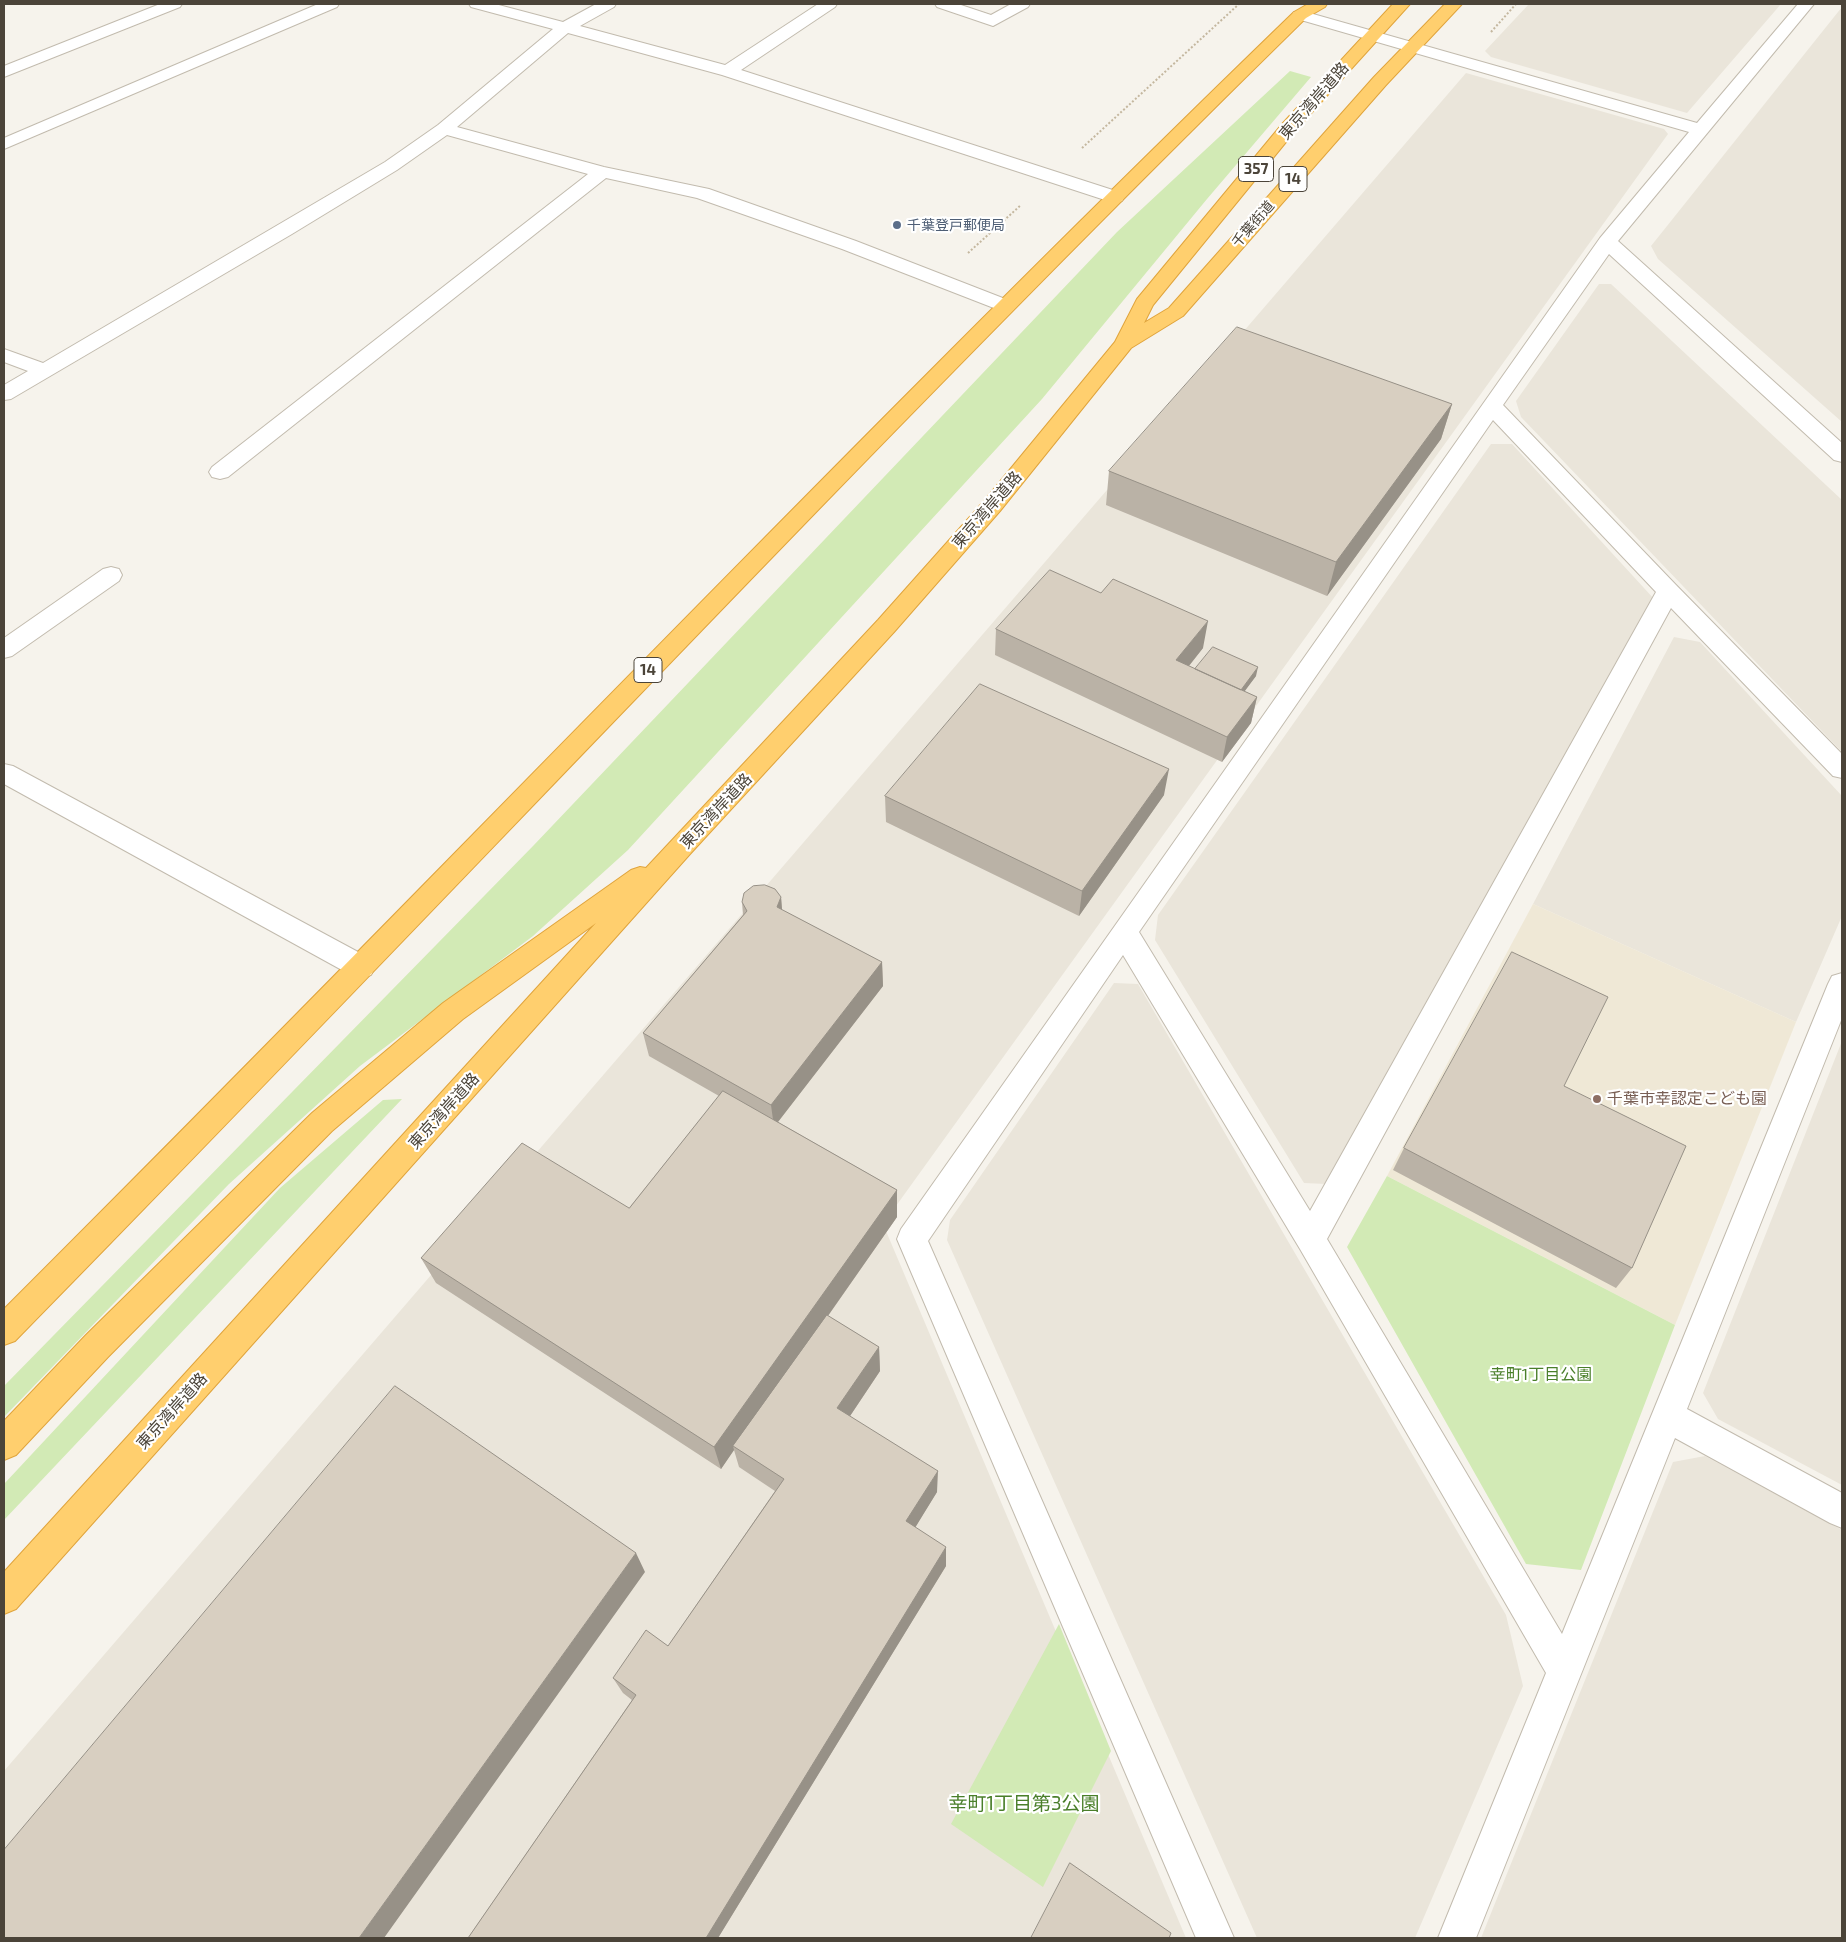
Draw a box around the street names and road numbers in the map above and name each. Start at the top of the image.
street label: 東京湾岸道路 [1275,58,1353,144]
road number: 357 [1238,156,1274,182]
road number: 14 [1279,166,1307,192]
street label: 千葉街道 [1228,197,1278,251]
street label: 東京湾岸道路 [948,467,1026,553]
road number: 14 [634,658,662,682]
street label: 東京湾岸道路 [676,769,756,853]
street label: 東京湾岸道路 [405,1069,483,1153]
street label: 東京湾岸道路 [133,1369,211,1453]

